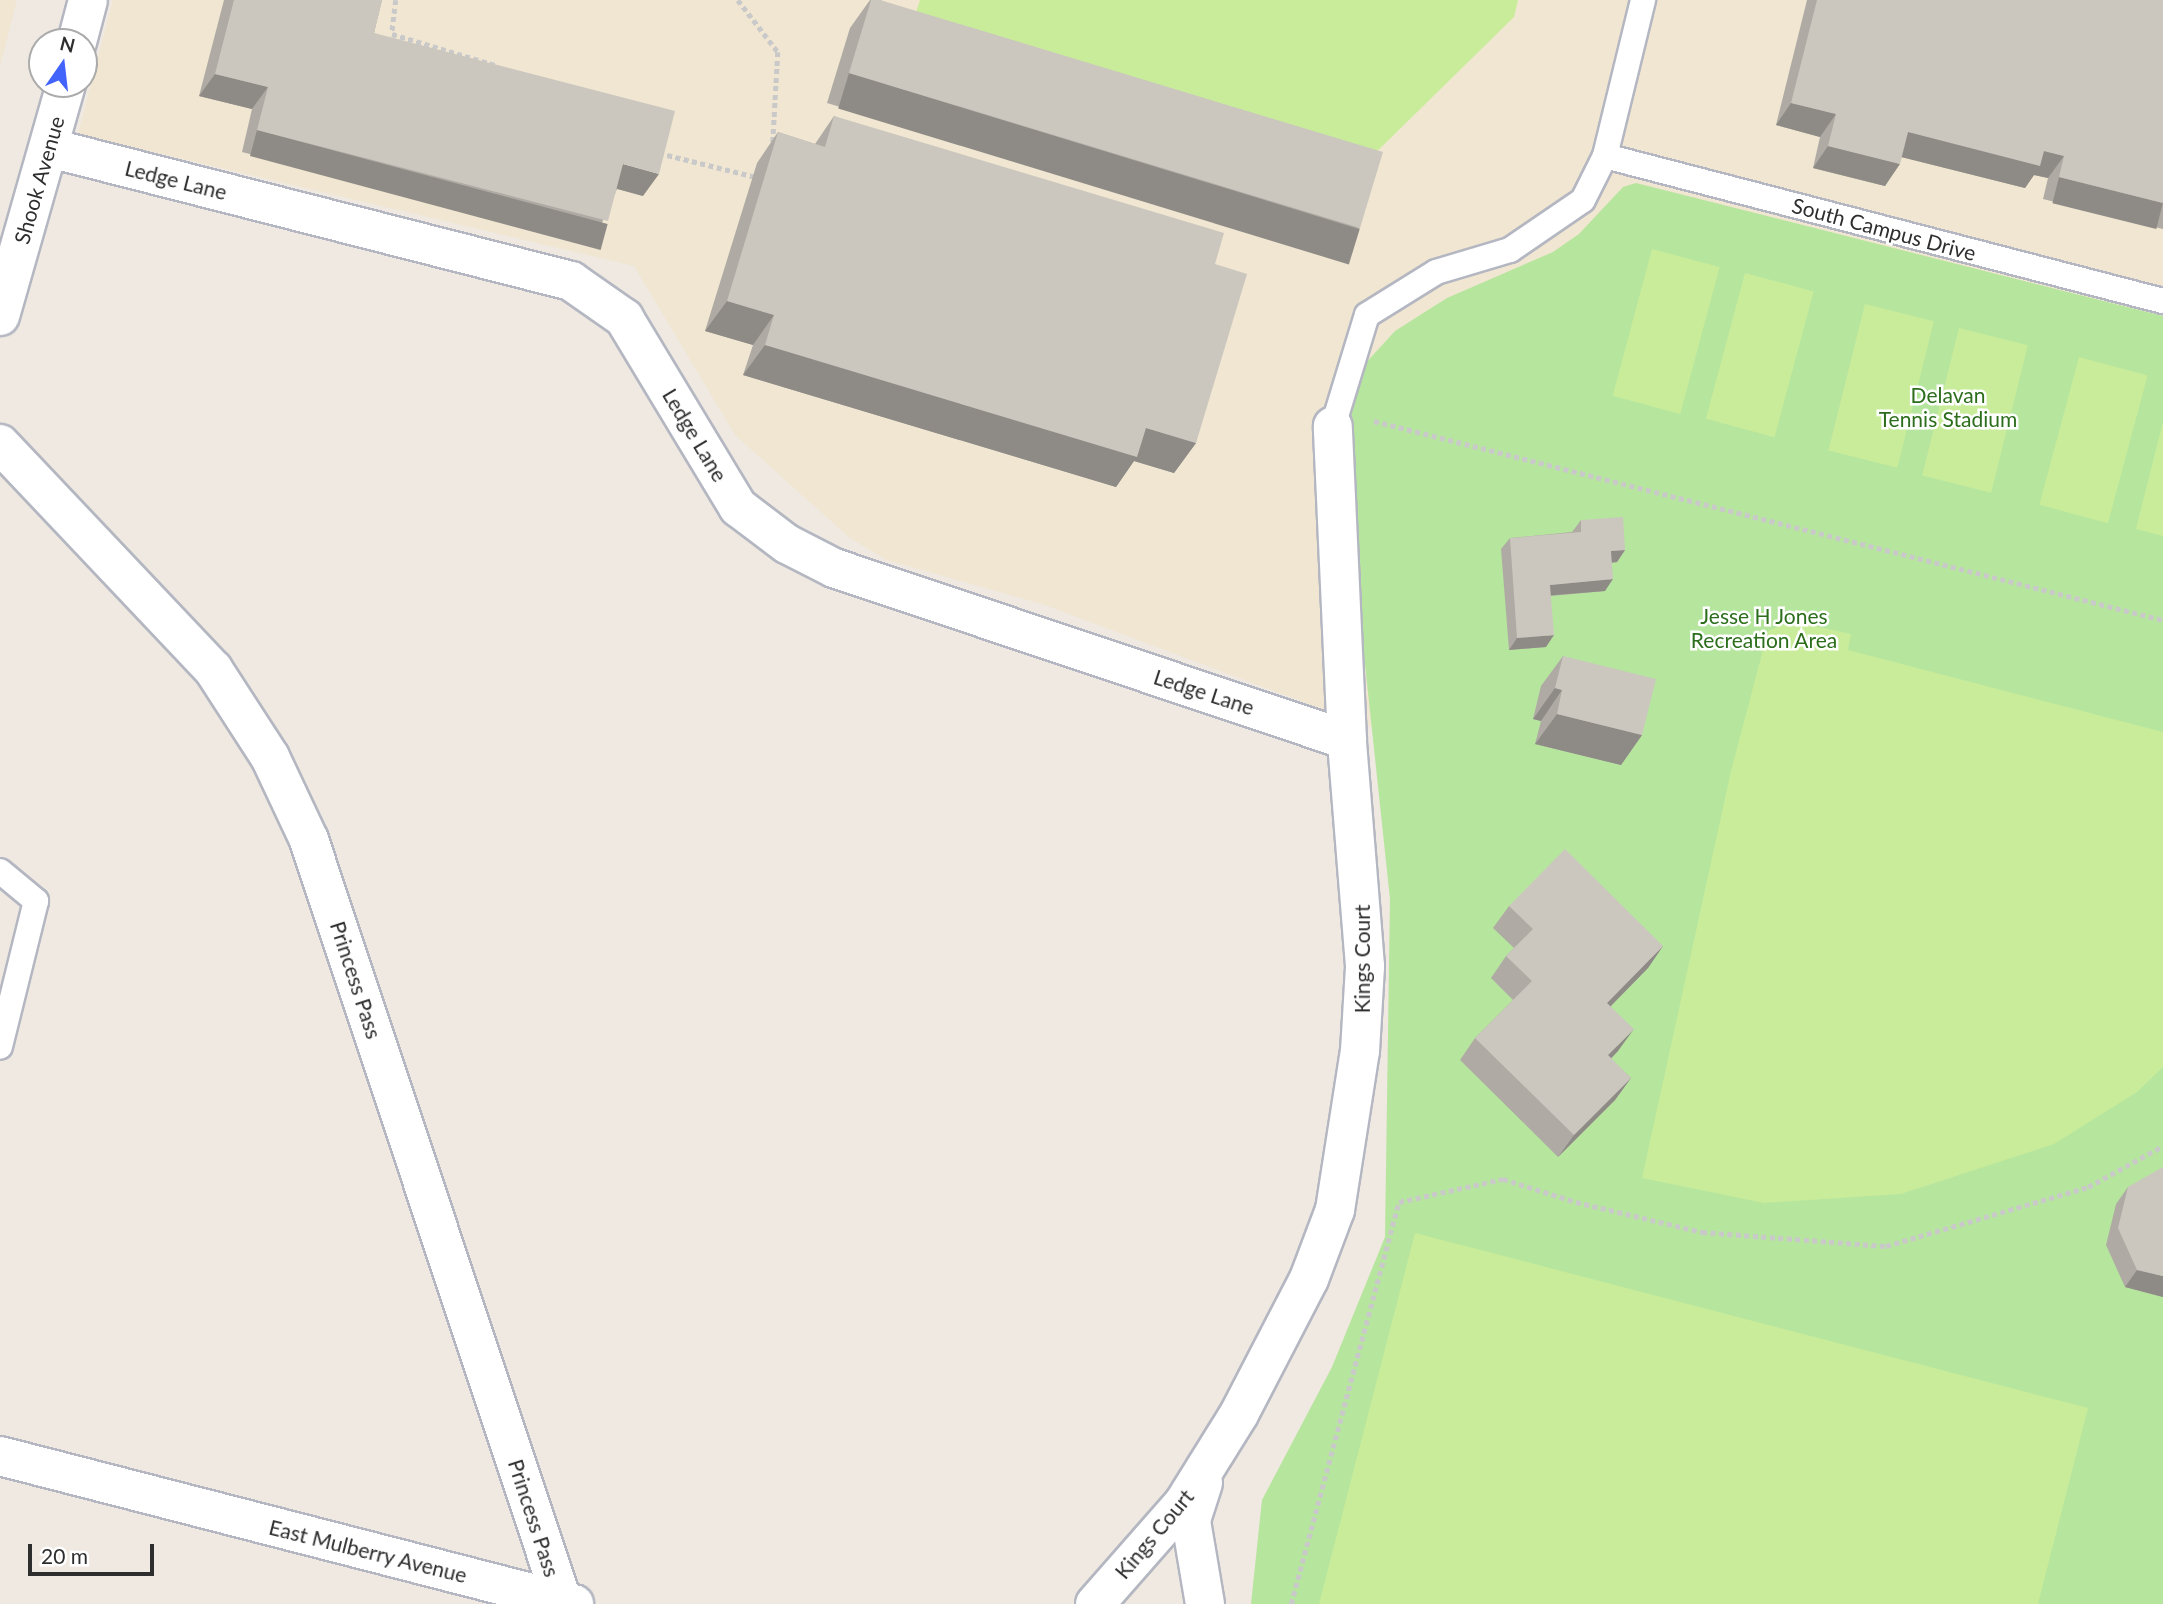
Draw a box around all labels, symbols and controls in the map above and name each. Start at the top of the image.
north arrow [28,28,98,98]
text: N [58,31,78,57]
street label: Shook Avenue [9,113,69,247]
street label: Ledge Lane [122,155,230,205]
street label: South Campus Drive [1789,192,1979,266]
park label: Delavan Tennis Stadium [1879,382,2017,432]
street label: Ledge Lane [657,384,733,486]
park label: Jesse H Jones Recreation Area [1690,603,1838,653]
street label: Ledge Lane [1151,664,1257,720]
street label: Kings Court [1349,905,1375,1013]
street label: Princess Pass [325,918,387,1042]
street label: Princess Pass [503,1456,565,1580]
street label: Kings Court [1109,1484,1199,1584]
street label: East Mulberry Avenue [266,1514,470,1588]
scale bar [32,1530,158,1574]
text: 20 m [41,1543,88,1568]

